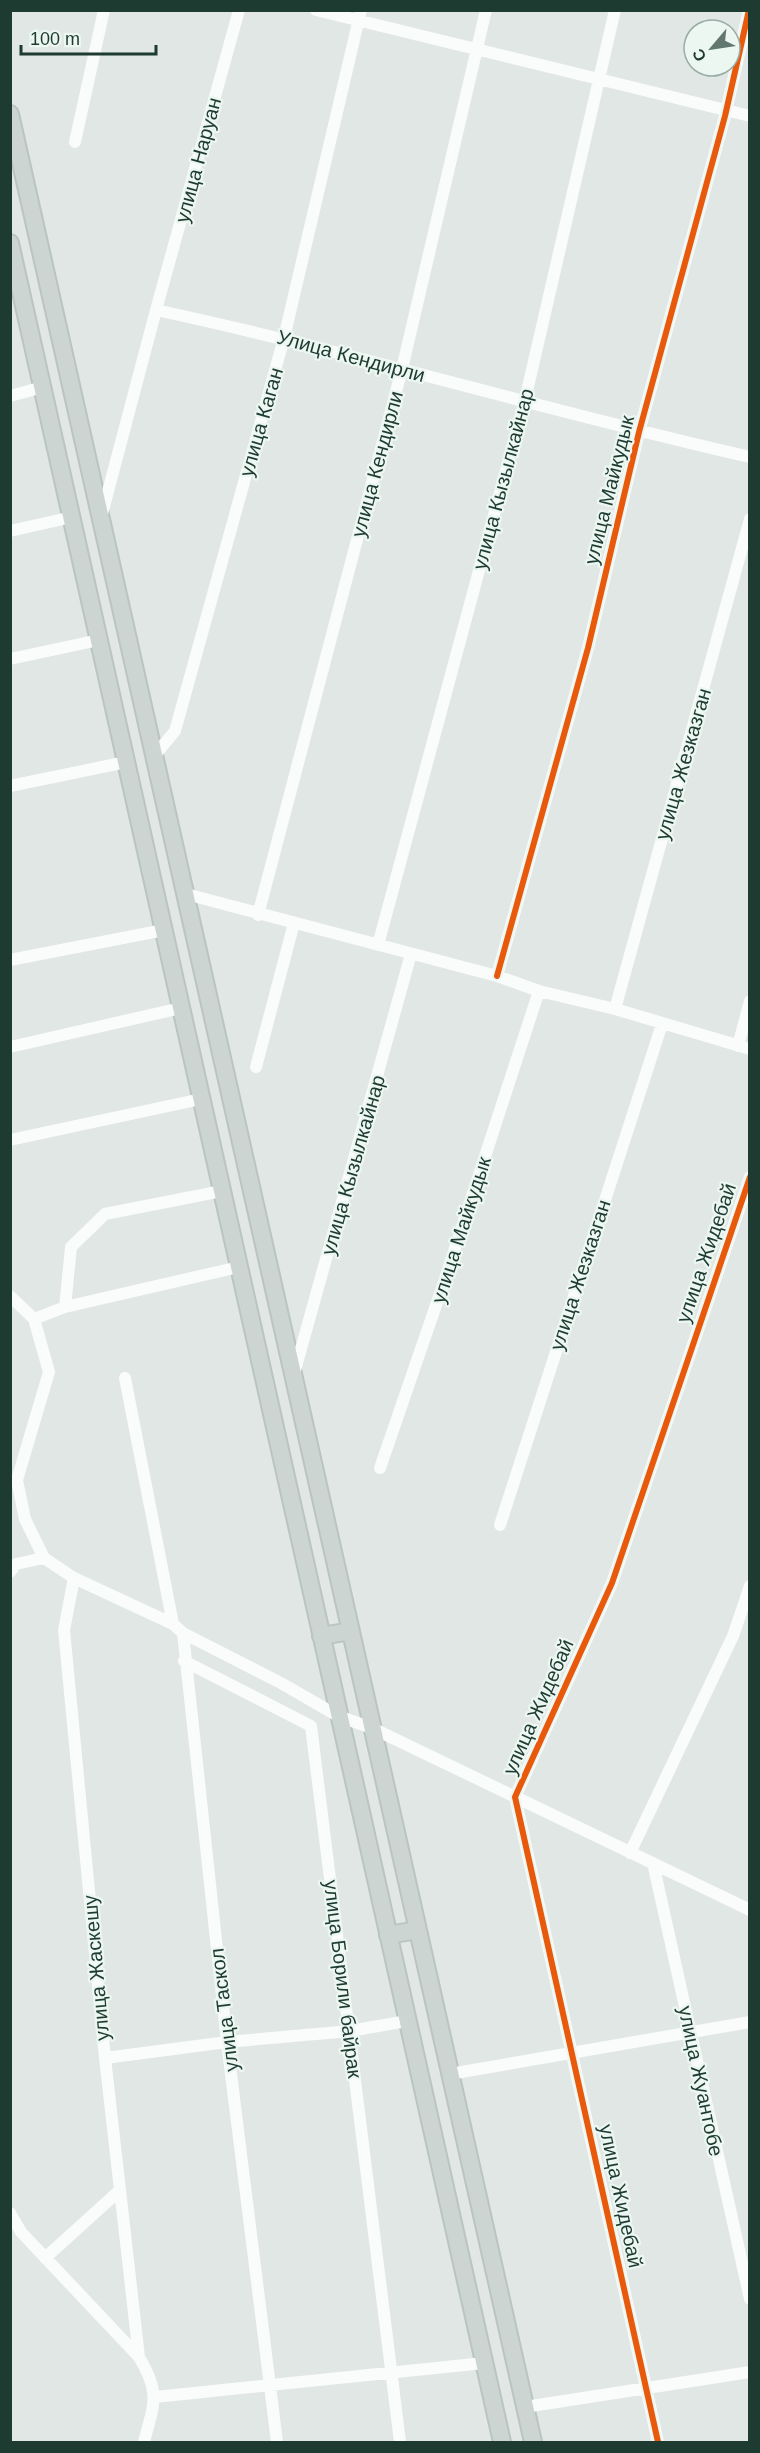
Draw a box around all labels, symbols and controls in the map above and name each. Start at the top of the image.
scale bar [21,18,156,56]
north arrow [682,18,742,78]
text: 100 m [30,29,80,49]
text: С [689,45,710,64]
street label: улица Наруан [171,95,225,225]
street label: Улица Кендирли [275,326,427,386]
street label: улица Каган [235,365,287,479]
street label: улица Кызылкайнар [468,386,538,572]
street label: улица Кендирли [347,388,407,540]
street label: улица Майкудык [580,413,638,567]
street label: улица Жезказган [651,686,715,842]
street label: улица Кызылкайнар [317,1072,389,1258]
street label: улица Майкудык [427,1154,495,1306]
street label: улица Жидебай [672,1180,740,1326]
street label: улица Жезказган [545,1197,615,1353]
street label: улица Жидебай [498,1636,578,1778]
street label: улица Борили байрак [320,1879,366,2080]
street label: улица Жаскешу [79,1894,113,2042]
street label: улица Таскол [206,1947,242,2073]
street label: улица Жуантобе [674,2004,728,2158]
street label: улица Жидебай [595,2122,647,2270]

